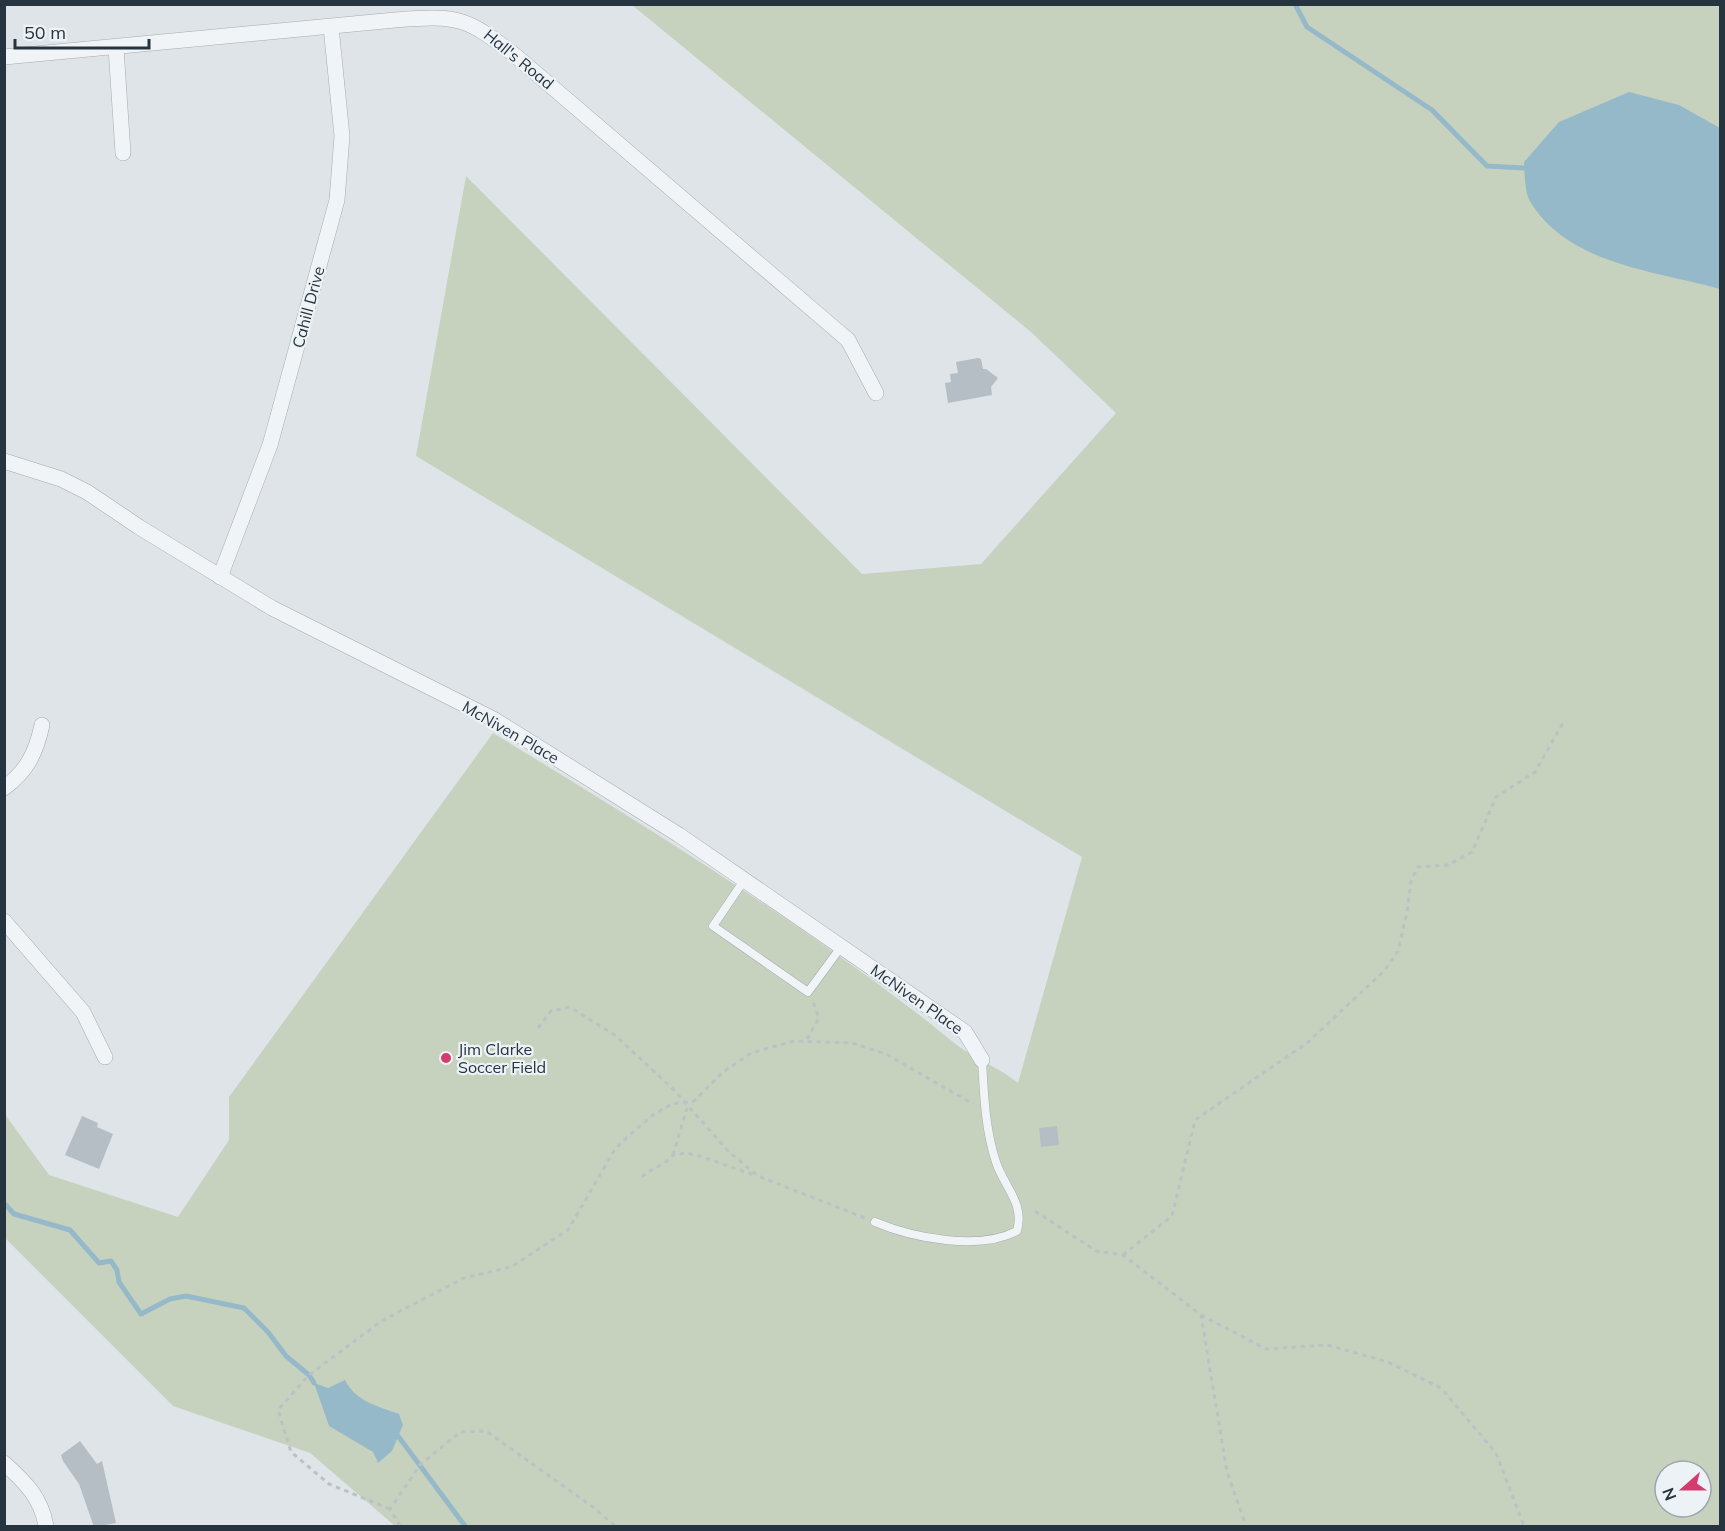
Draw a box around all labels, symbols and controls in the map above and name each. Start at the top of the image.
scale bar [15,12,148,50]
text: 50 m [24,21,66,44]
street label: Hall's Road [480,25,558,93]
street label: Cahill Drive [287,264,329,350]
street label: McNiven Place [459,696,563,768]
street label: McNiven Place [867,960,967,1038]
place label: Jim Clarke Soccer Field [458,1039,546,1077]
marker: Jim Clarke Soccer Field [439,1051,453,1065]
north arrow [1653,1459,1713,1519]
text: N [1657,1485,1680,1504]

